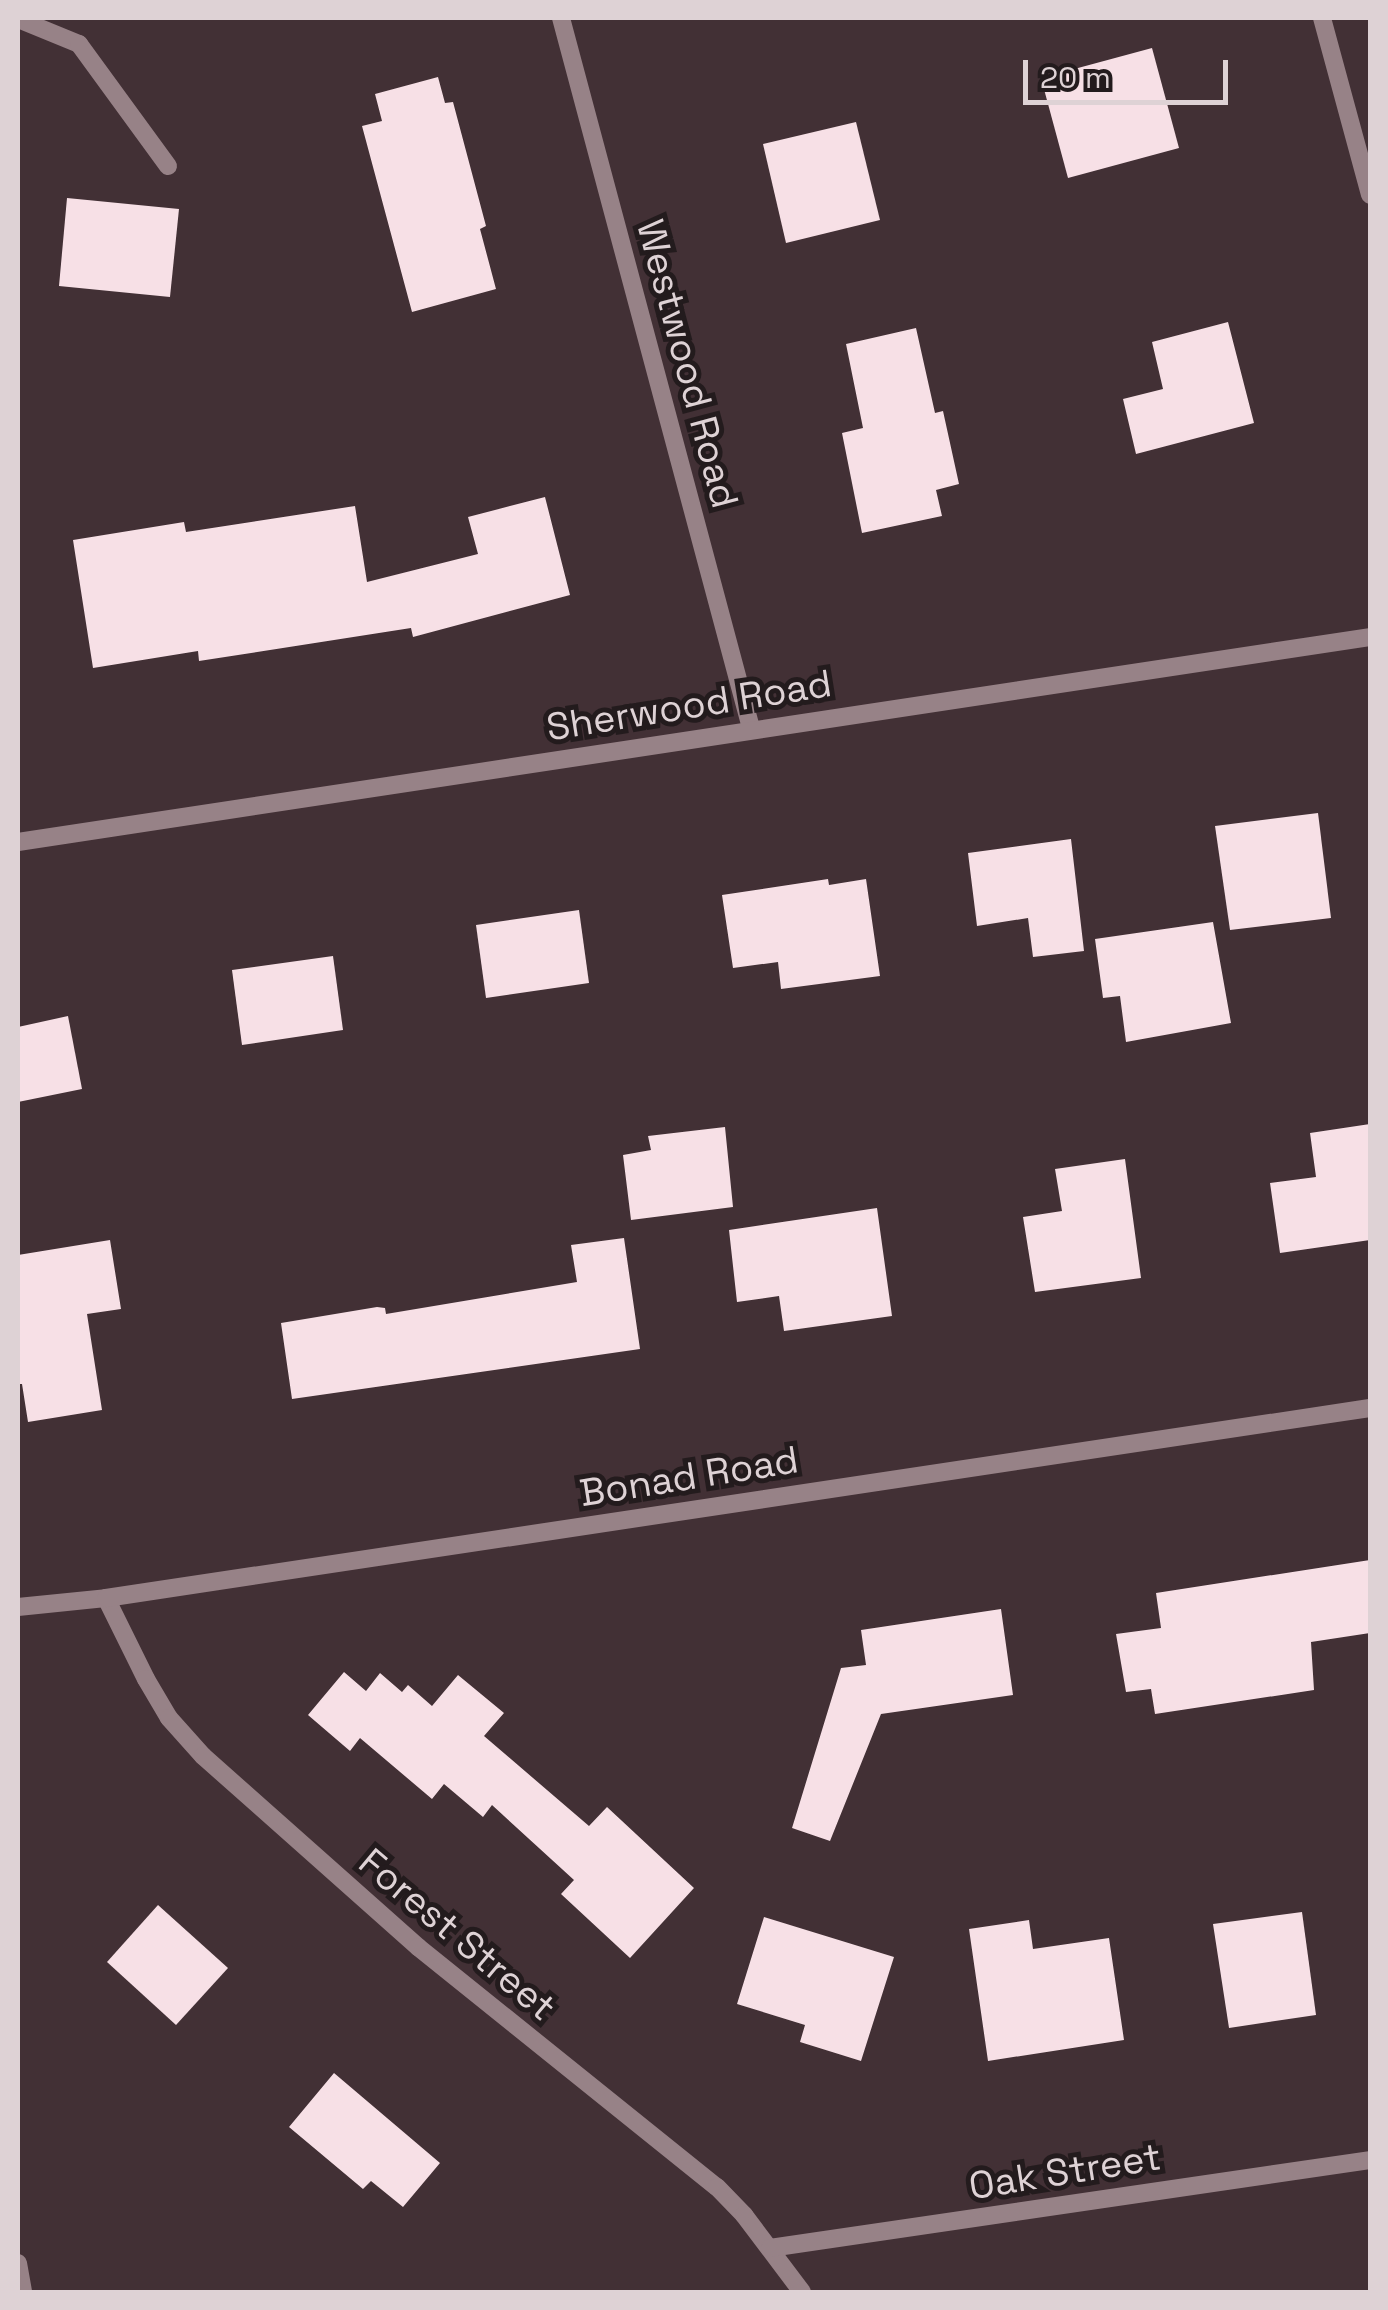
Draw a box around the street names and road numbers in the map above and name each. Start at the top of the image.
street label: Westwood Road [627,215,747,513]
street label: Sherwood Road [543,661,835,751]
street label: Bonad Road [576,1437,802,1517]
street label: Forest Street [349,1839,565,2031]
street label: Oak Street [966,2134,1164,2210]

